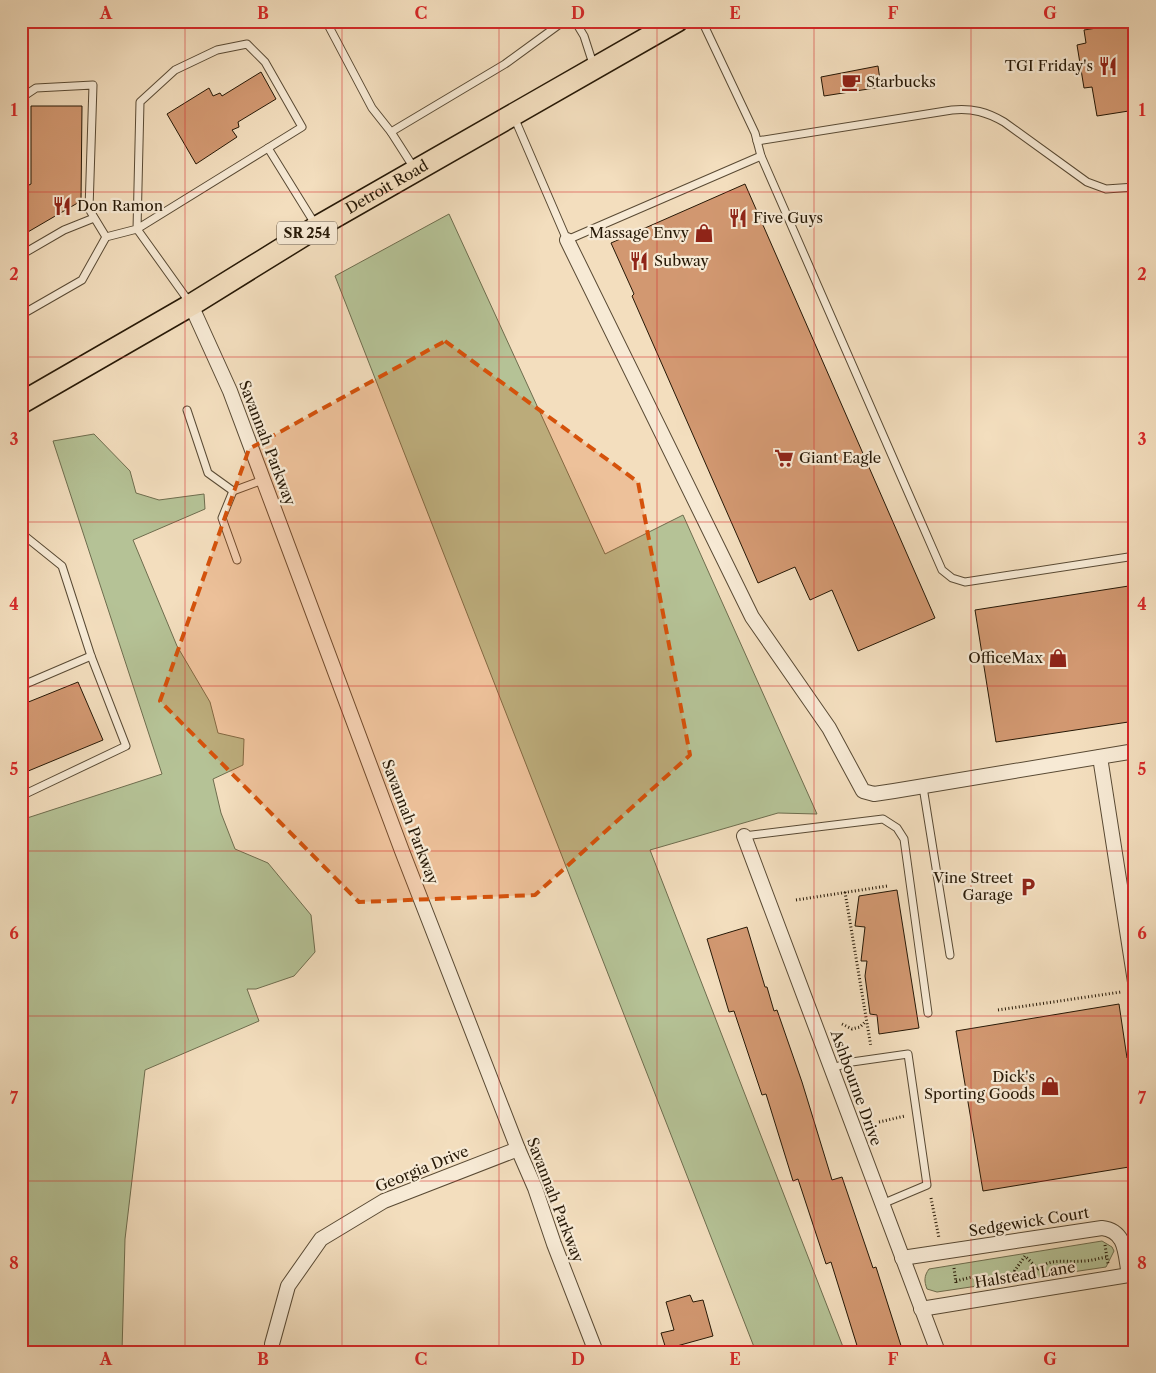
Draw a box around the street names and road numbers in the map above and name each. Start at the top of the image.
street label: Detroit Road [342,155,431,218]
road number: SR 254 [277,222,337,244]
street label: Savannah Parkway [235,378,300,509]
street label: Savannah Parkway [378,757,443,888]
street label: Ashbourne Drive [826,1027,886,1148]
street label: Savannah Parkway [523,1135,588,1266]
street label: Georgia Drive [372,1141,471,1196]
street label: Sedgewick Court [968,1203,1091,1240]
street label: Halstead Lane [973,1257,1077,1292]

